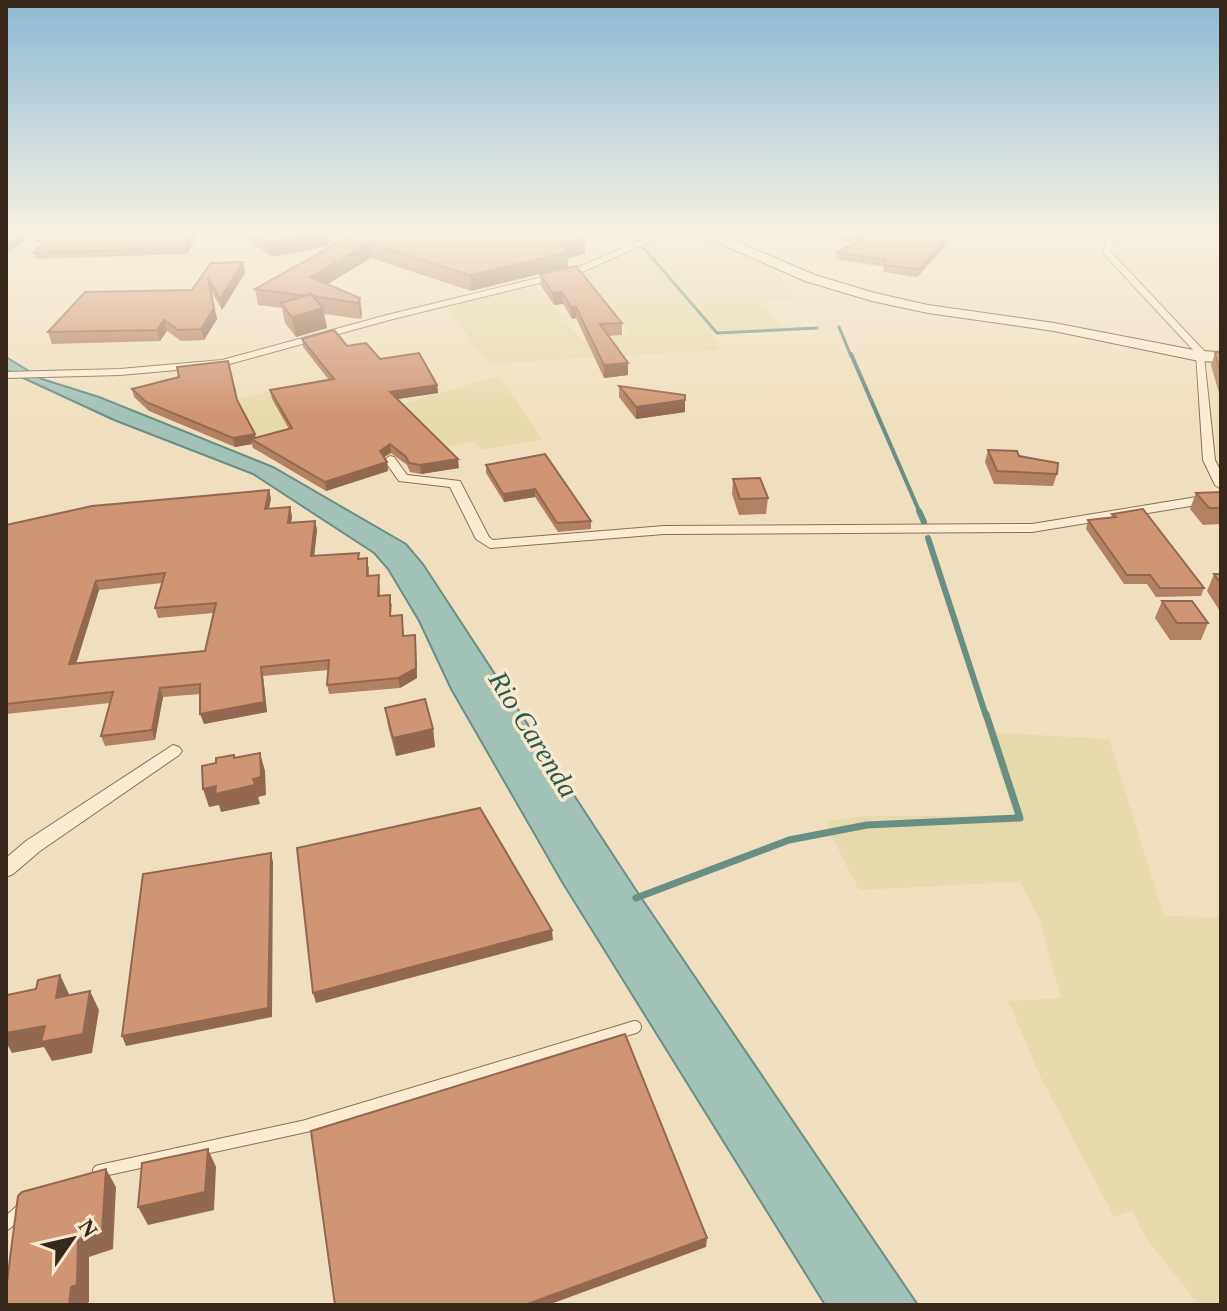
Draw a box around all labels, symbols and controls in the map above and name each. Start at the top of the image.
water label: Rio Carenda [482,665,585,803]
north arrow [32,1199,112,1279]
text: N [73,1215,103,1242]

